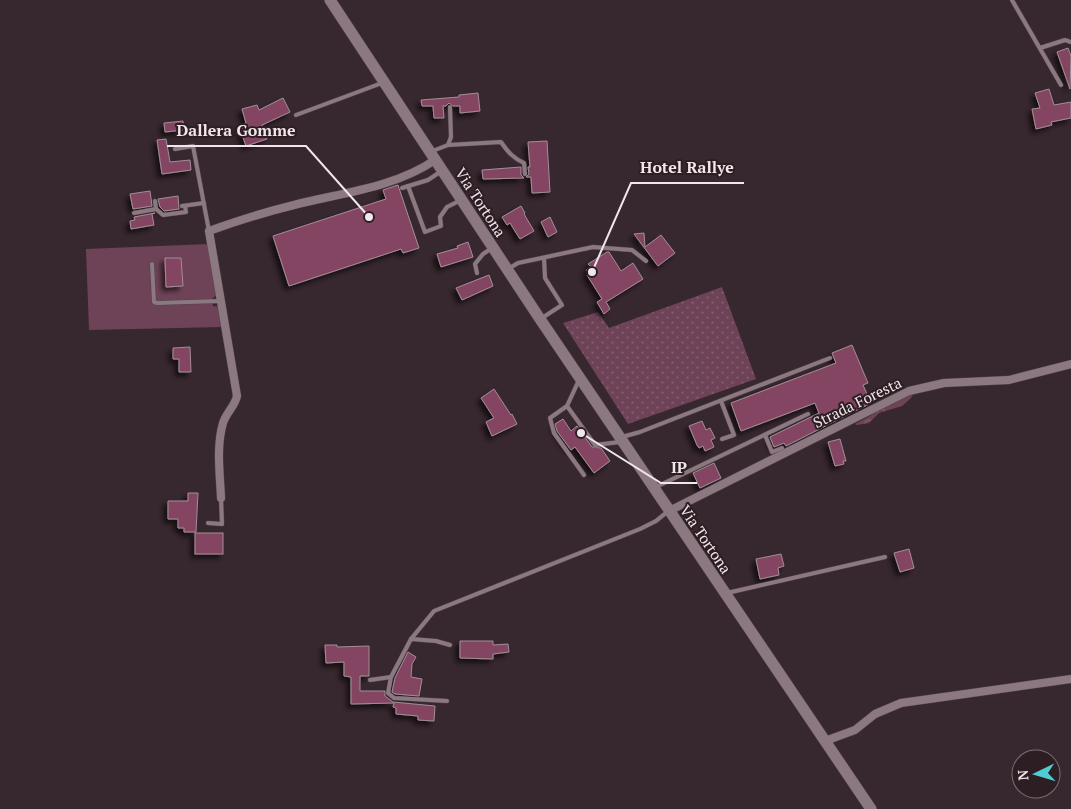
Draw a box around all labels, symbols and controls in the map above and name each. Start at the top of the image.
callout: Dallera Gomme [167,115,306,146]
text: Dallera Gomme [176,119,296,141]
callout: Hotel Rallye [631,152,744,183]
text: Hotel Rallye [640,156,734,178]
street label: Via Tortona [451,164,511,241]
street label: Strada Foresta [810,372,905,432]
callout: IP [661,452,697,483]
text: IP [671,456,687,478]
street label: Via Tortona [676,501,737,578]
north arrow [1011,749,1061,799]
text: N [1013,769,1032,781]

